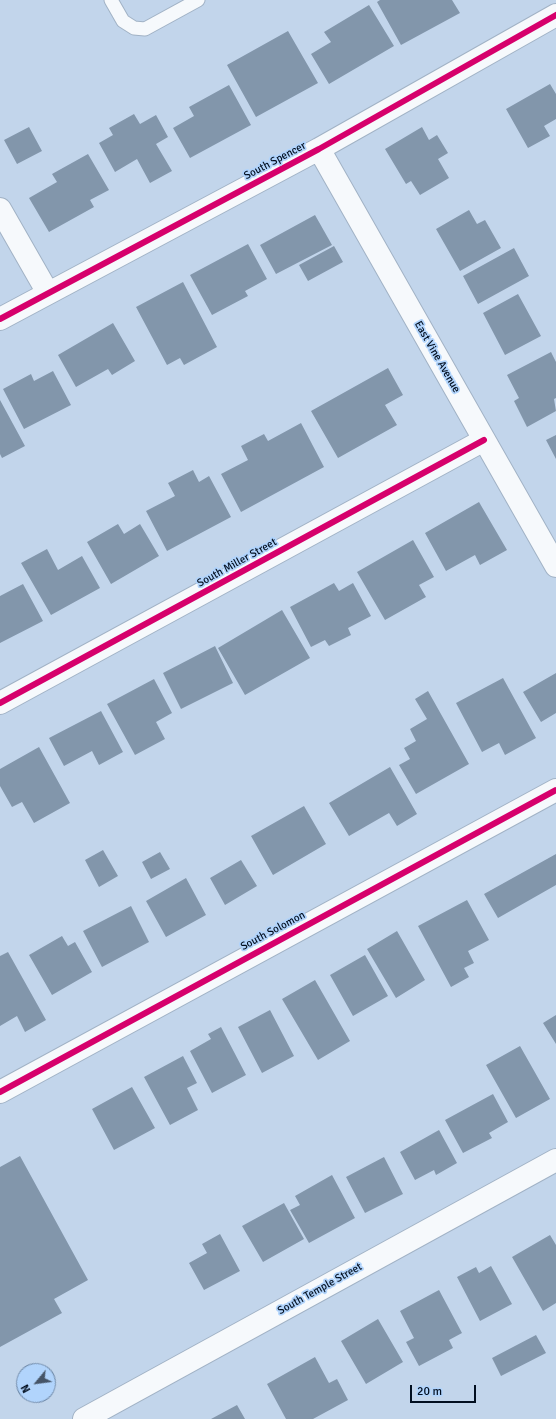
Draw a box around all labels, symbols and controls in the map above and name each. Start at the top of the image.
street label: South Spencer [242,139,308,183]
street label: East Vine Avenue [411,319,463,395]
street label: South Miller Street [195,536,279,590]
street label: South Solomon [238,908,308,954]
street label: South Temple Street [276,1260,364,1318]
north arrow [16,1363,56,1403]
scale bar [412,1377,478,1403]
text: N [18,1382,33,1395]
text: 20 m [417,1384,442,1399]

